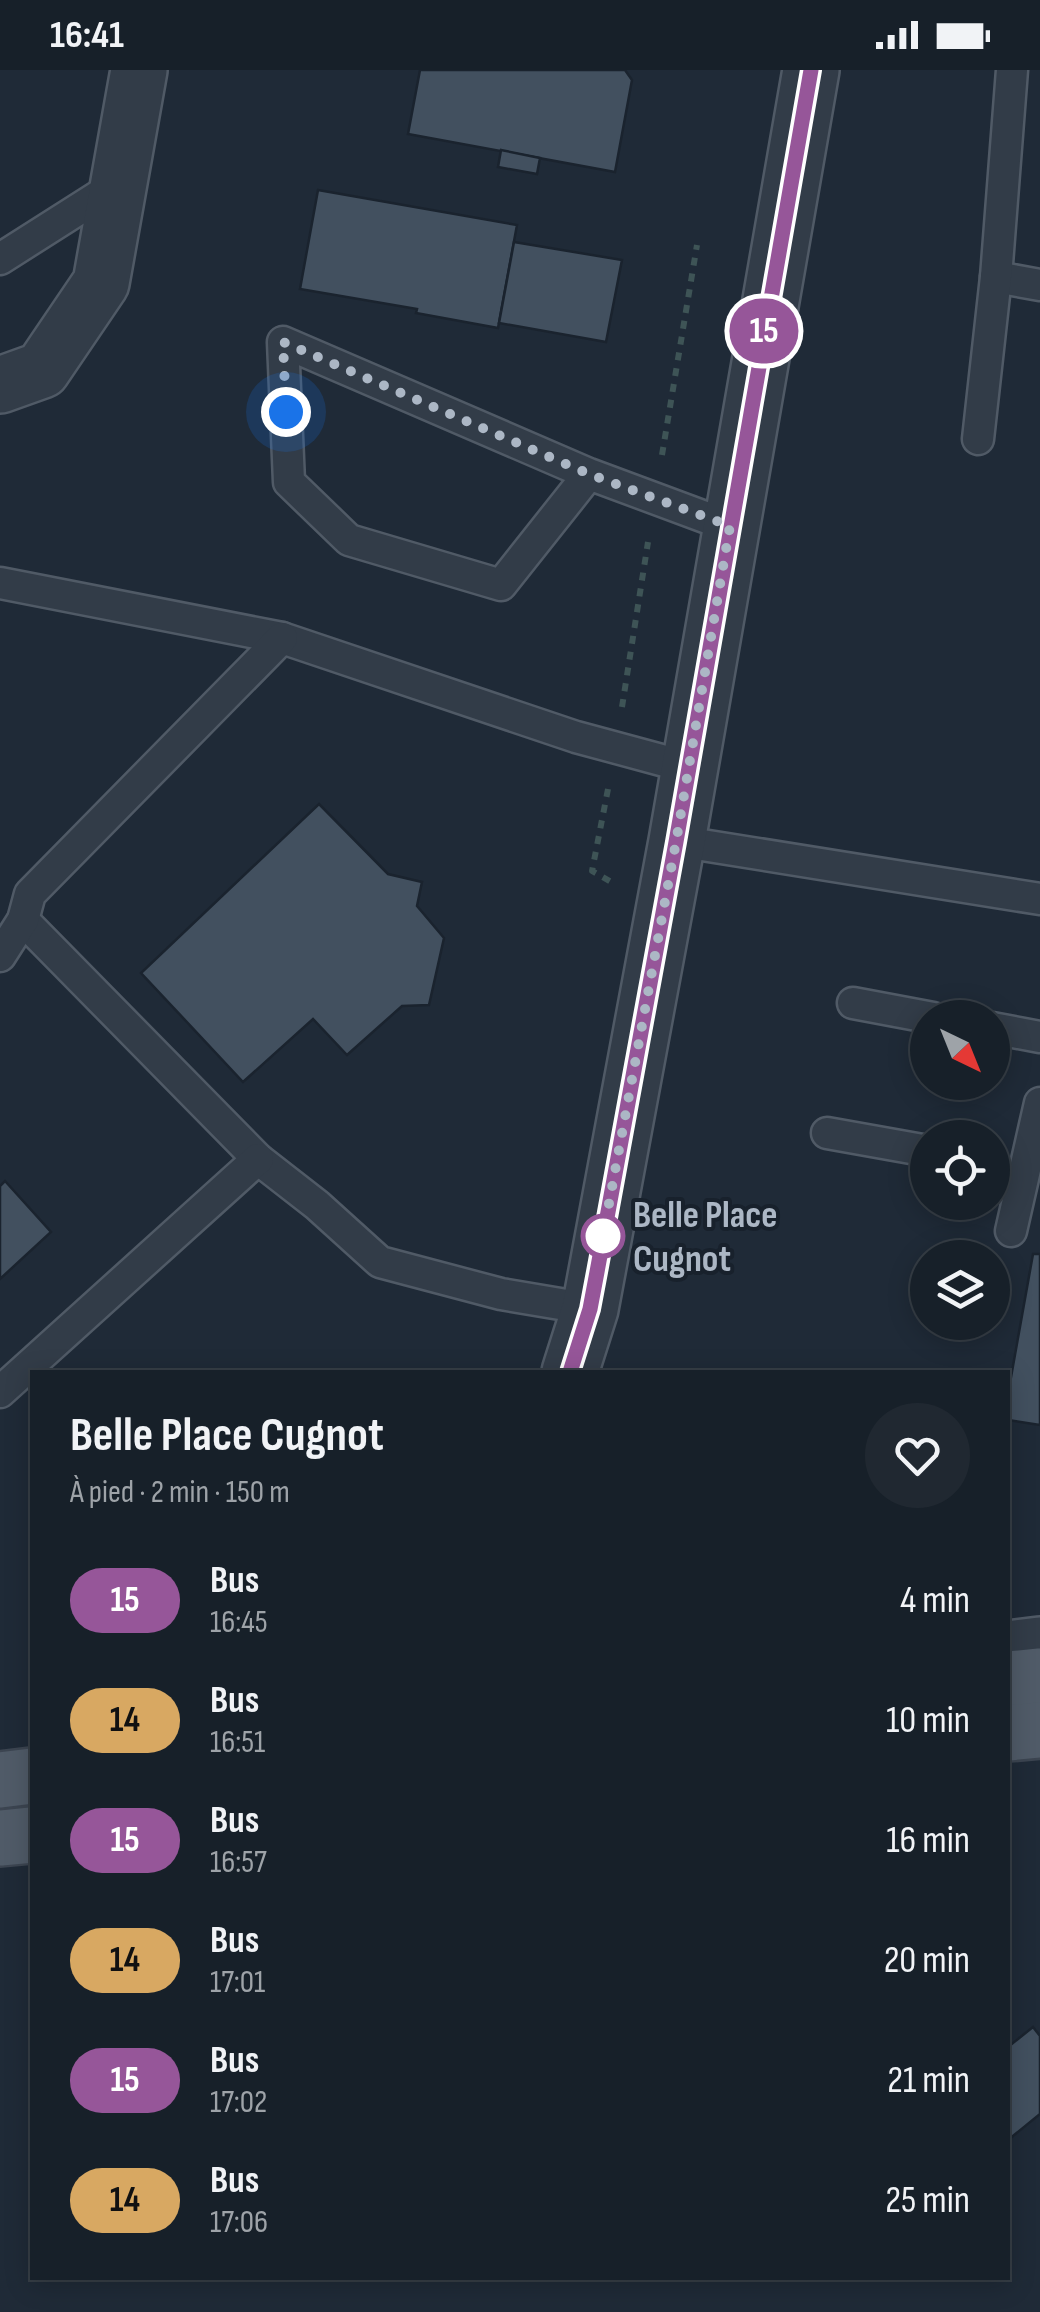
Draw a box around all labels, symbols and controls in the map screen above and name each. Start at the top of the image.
text: 16:41 [50,13,124,58]
line badge: 15 [719,298,809,364]
text: 15 [749,310,779,353]
your location [261,387,311,437]
north arrow [910,1000,1010,1100]
map controls [910,1000,1010,1340]
button: locate [910,1120,1010,1220]
place label: Belle Place Cugnot [633,1193,778,1282]
marker: Belle Place Cugnot [582,1215,624,1257]
button: layers [910,1240,1010,1340]
button: heart [865,1403,970,1508]
text: Belle Place Cugnot [70,1407,384,1464]
text: À pied · 2 min · 150 m [70,1473,290,1512]
text: Bus [210,1558,259,1603]
text: 4 min [900,1578,970,1623]
text: 15 [110,1579,140,1622]
text: 16:45 [210,1603,268,1642]
text: Bus [210,1678,259,1723]
text: 10 min [886,1698,970,1743]
text: 14 [110,1699,140,1742]
text: 16:51 [210,1723,265,1762]
text: Bus [210,1798,259,1843]
text: 16 min [886,1818,970,1863]
text: 15 [110,1819,140,1862]
text: 16:57 [210,1843,267,1882]
text: Bus [210,1918,259,1963]
text: 20 min [884,1938,970,1983]
text: 14 [110,1939,140,1982]
text: 17:01 [210,1963,265,2002]
text: Bus [210,2038,259,2083]
text: 21 min [887,2058,970,2103]
text: 15 [110,2059,140,2102]
text: 17:02 [210,2083,267,2122]
text: Bus [210,2158,259,2203]
text: 25 min [885,2178,970,2223]
text: 14 [110,2179,140,2222]
text: 17:06 [210,2203,268,2242]

